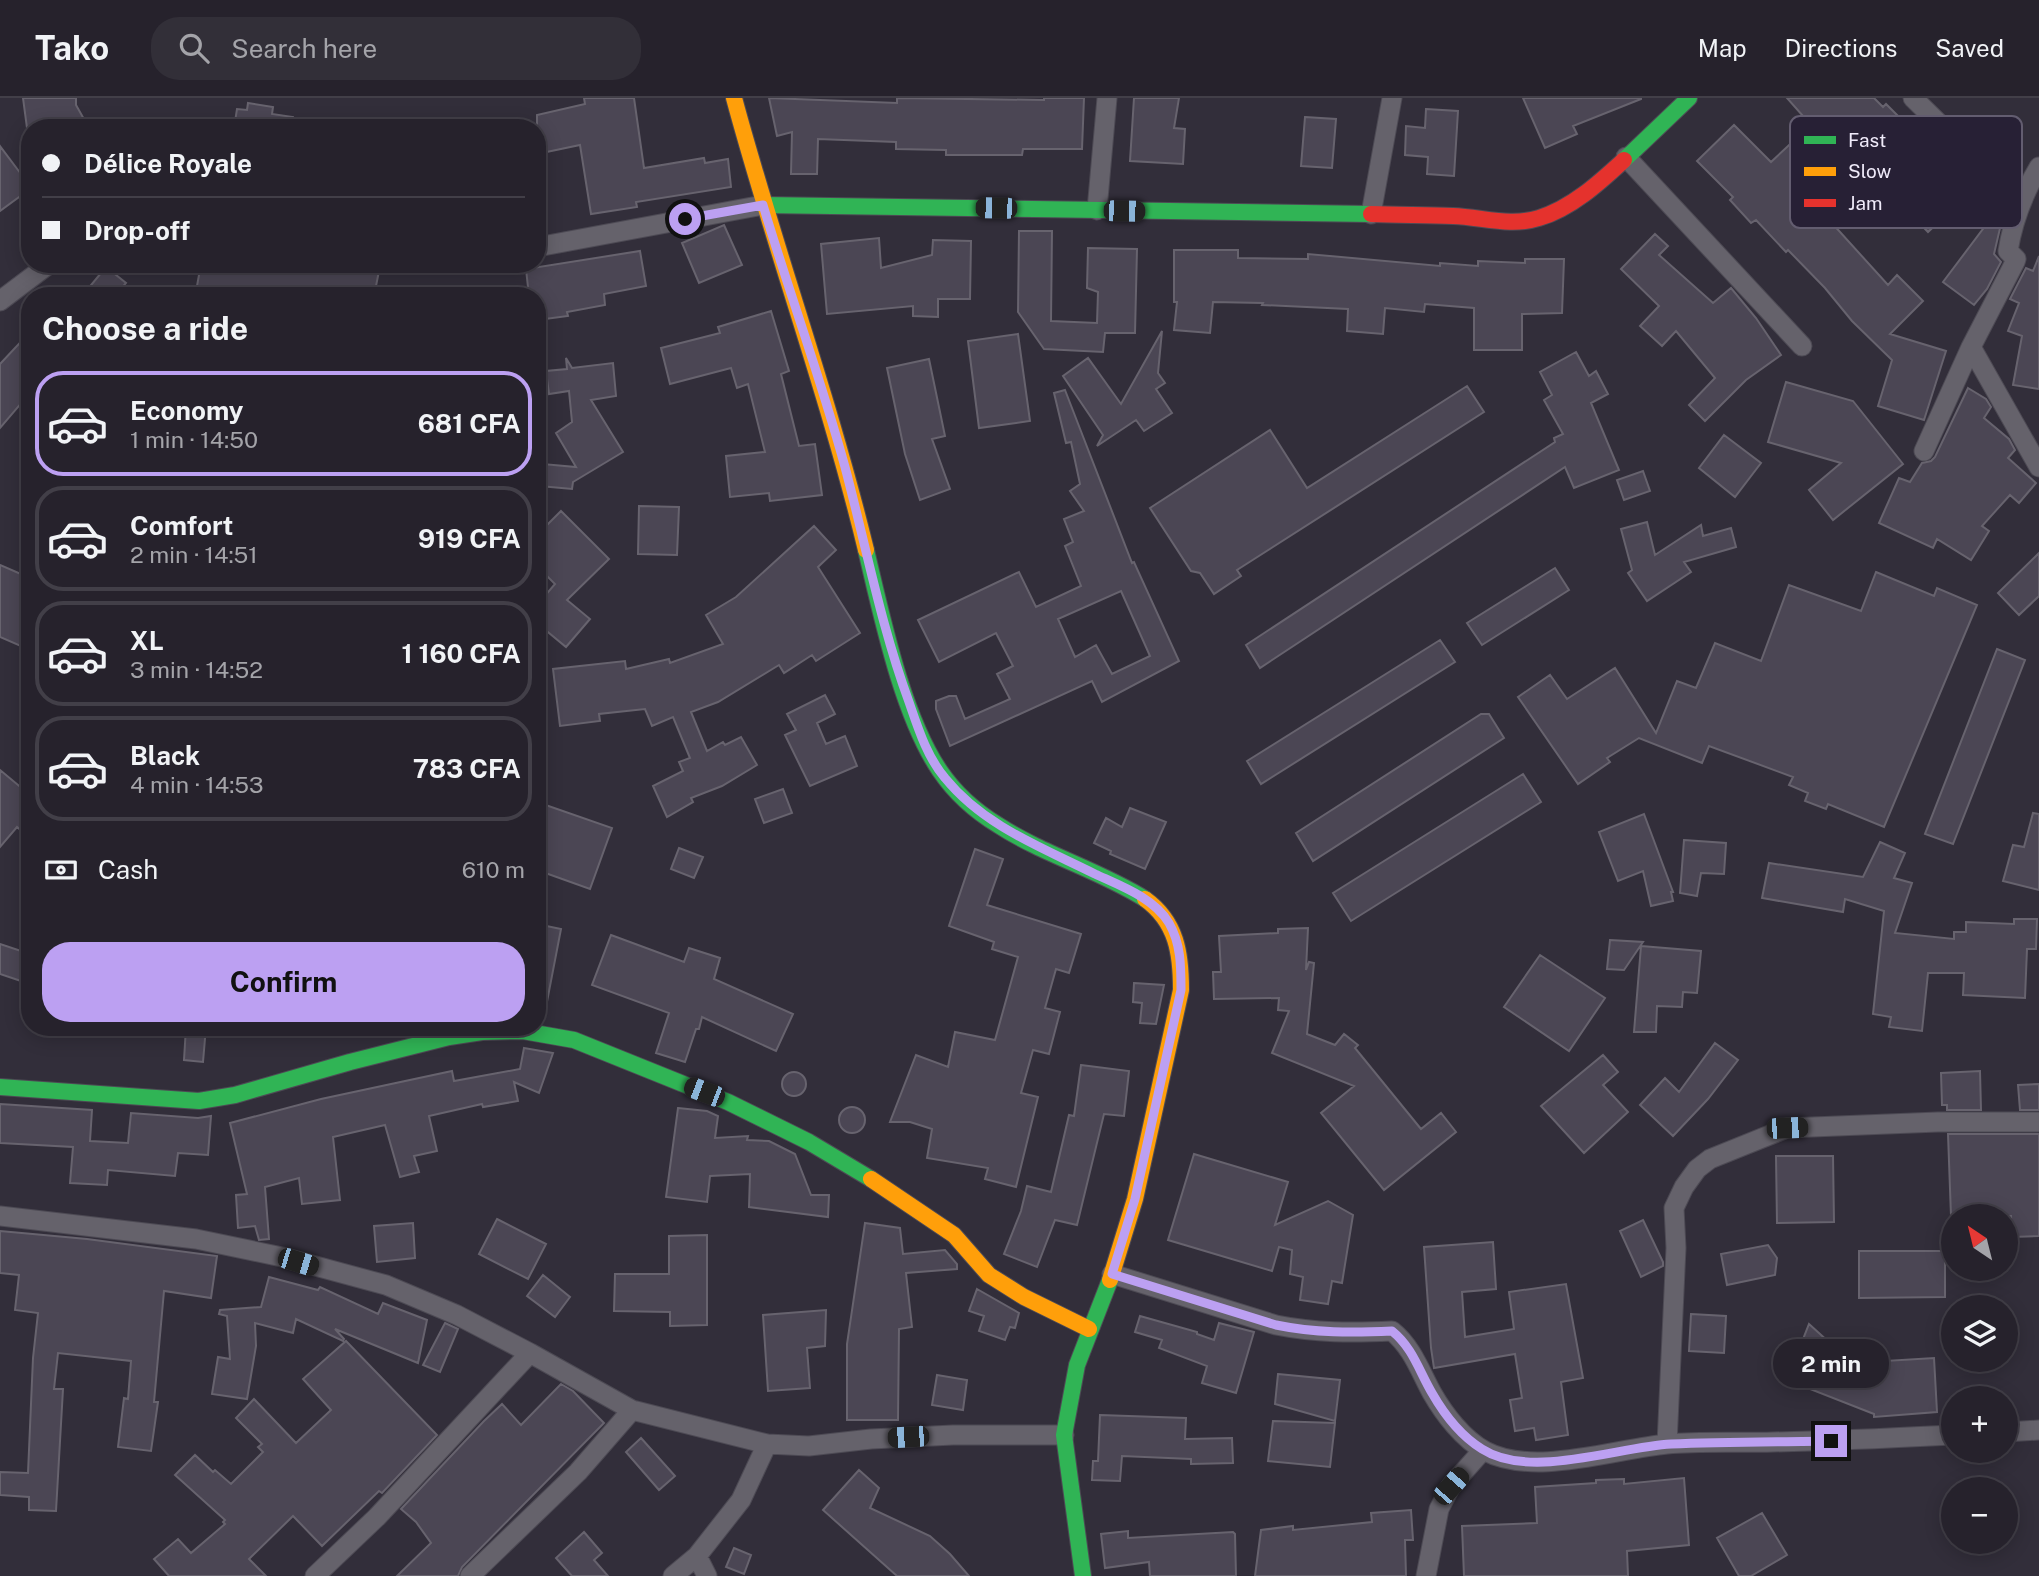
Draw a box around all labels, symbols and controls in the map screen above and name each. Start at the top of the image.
search box [151,17,641,80]
text: Tako [35,29,109,67]
icon: search [175,29,213,67]
text: Search here [231,33,377,64]
text: Map [1698,34,1747,62]
text: Directions [1785,34,1897,62]
text: Saved [1935,34,2004,62]
legend [1790,116,2022,228]
text: Fast [1848,129,1886,151]
text: Délice Royale [84,148,252,179]
text: Slow [1848,160,1892,182]
text: Jam [1848,192,1882,214]
car [975,197,1018,219]
car [1103,200,1146,222]
route start [669,203,701,235]
text: Drop-off [84,215,190,246]
text: Choose a ride [42,310,248,347]
icon: car [46,392,109,455]
text: Economy [130,395,243,426]
text: 681 CFA [418,408,521,439]
text: 1 min · 14:50 [130,426,258,453]
icon: car [46,507,109,570]
text: Comfort [130,510,233,541]
text: 919 CFA [418,523,521,554]
text: 2 min · 14:51 [130,541,258,568]
icon: car [46,622,109,685]
text: XL [130,625,164,656]
text: 1 160 CFA [401,638,521,669]
text: 3 min · 14:52 [130,656,263,683]
icon: car [46,737,109,800]
text: Black [130,740,200,771]
text: 783 CFA [413,753,521,784]
text: 4 min · 14:53 [130,771,264,798]
icon: cash [42,851,80,889]
text: Cash [98,854,158,885]
text: 610 m [462,856,525,883]
button: Confirm [42,942,525,1022]
car [681,1075,728,1109]
car [1766,1117,1809,1139]
north arrow [1941,1204,2018,1281]
map controls [1941,1204,2018,1554]
car [275,1246,322,1278]
button: layers [1941,1295,2018,1372]
callout: 2 min [1773,1340,1889,1388]
text: 2 min [1801,1350,1861,1377]
button: + [1941,1386,2018,1463]
car [887,1425,930,1449]
route end [1815,1425,1847,1457]
car [1430,1463,1473,1509]
button: − [1941,1477,2018,1554]

